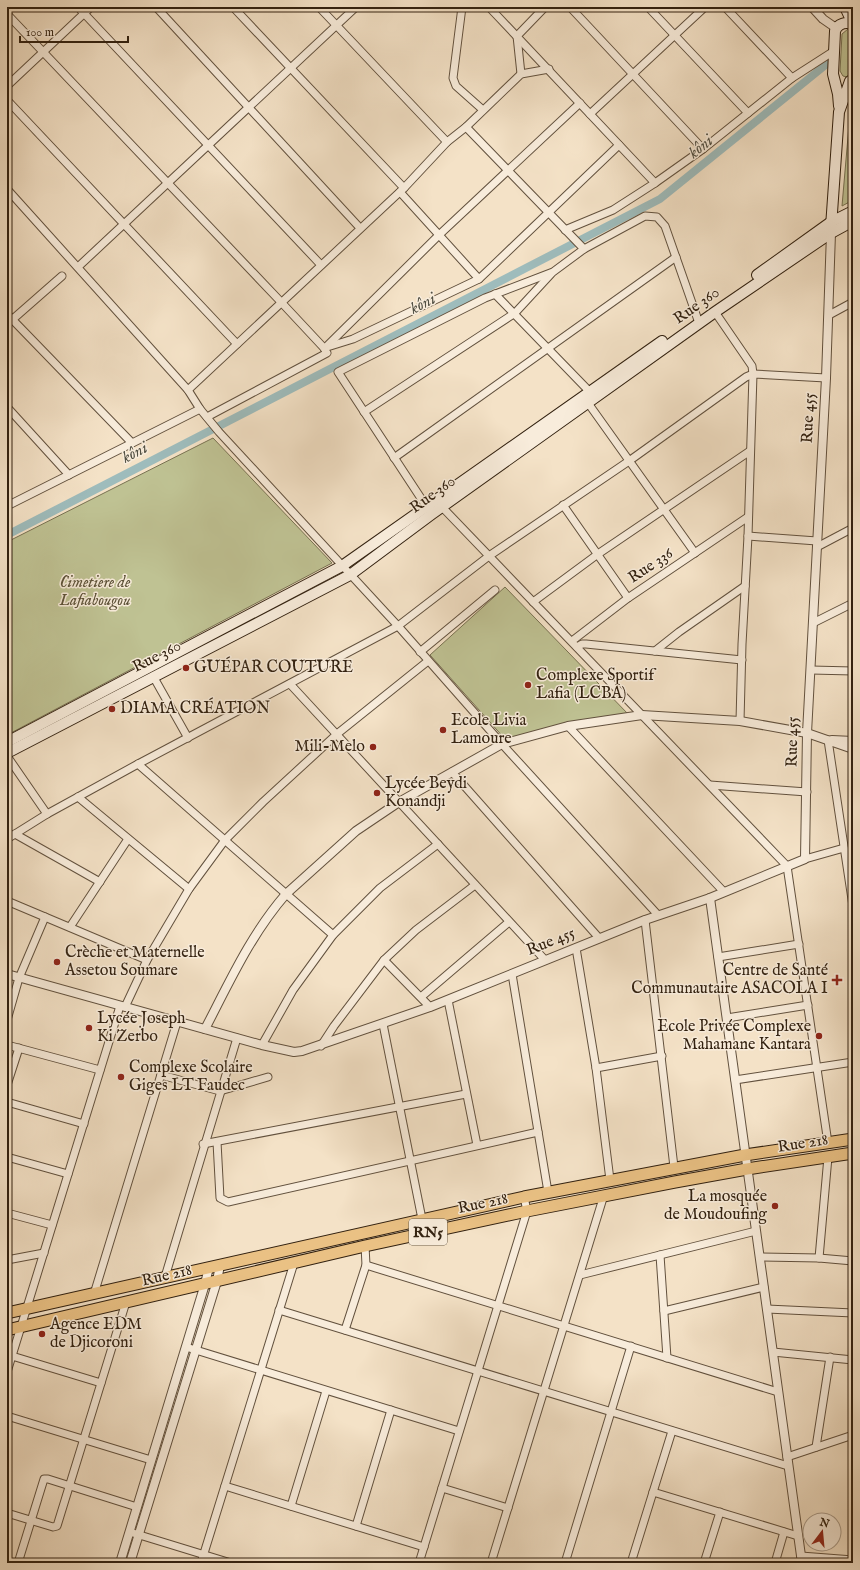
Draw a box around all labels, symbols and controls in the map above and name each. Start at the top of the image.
scale bar [20,18,128,44]
text: 100 m [26,25,54,40]
water label: kôni [684,130,719,164]
street label: Rue 360 [670,283,724,329]
water label: kôni [406,288,440,320]
street label: Rue 455 [798,392,820,444]
water label: kôni [118,437,152,469]
street label: Rue 360 [406,472,460,518]
street label: Rue 336 [625,544,677,588]
park label: Cimetiere de Lafiabougou [58,573,131,611]
street label: Rue 360 [129,636,185,678]
place label: GUÉPAR COUTURE [194,656,353,678]
marker: GUÉPAR COUTURE [181,663,191,673]
place label: Complexe Sportif Lafia (LCBA) [536,666,657,704]
marker: Complexe Sportif Lafia (LCBA) [523,680,533,690]
place label: DIAMA CRÉATION [120,697,270,719]
marker: DIAMA CRÉATION [107,704,117,714]
place label: Ecole Livia Lamoure [451,711,527,749]
street label: Rue 455 [783,716,803,767]
marker: Ecole Livia Lamoure [438,725,448,735]
place label: Mili-Melo [294,737,365,757]
marker: Mili-Melo [368,742,378,752]
place label: Lycée Beydi Konandji [385,774,467,812]
marker: Lycée Beydi Konandji [372,788,382,798]
street label: Rue 455 [524,923,578,961]
place label: Crèche et Maternelle Assetou Soumare [64,943,205,981]
marker: Crèche et Maternelle Assetou Soumare [52,957,62,967]
place label: Centre de Santé Communautaire ASACOLA I [631,961,828,999]
marker: Centre de Santé Communautaire ASACOLA I [831,974,843,986]
place label: Lycée Joseph Ki Zerbo [97,1009,186,1047]
place label: Ecole Privée Complexe Mahamane Kantara [657,1017,811,1055]
marker: Lycée Joseph Ki Zerbo [84,1023,94,1033]
marker: Ecole Privée Complexe Mahamane Kantara [814,1031,824,1041]
place label: Complexe Scolaire Giges LT Faudec [129,1058,253,1096]
marker: Complexe Scolaire Giges LT Faudec [116,1072,126,1082]
street label: Rue 218 [776,1130,830,1158]
place label: La mosquée de Moudoufing [664,1187,767,1225]
street label: Rue 218 [456,1189,510,1219]
marker: La mosquée de Moudoufing [770,1201,780,1211]
road number: RN5 [409,1219,447,1245]
street label: Rue 218 [140,1261,194,1291]
place label: Agence EDM de Djicoroni [49,1315,142,1353]
marker: Agence EDM de Djicoroni [37,1329,47,1339]
north arrow [802,1512,842,1552]
text: N [817,1515,831,1532]

